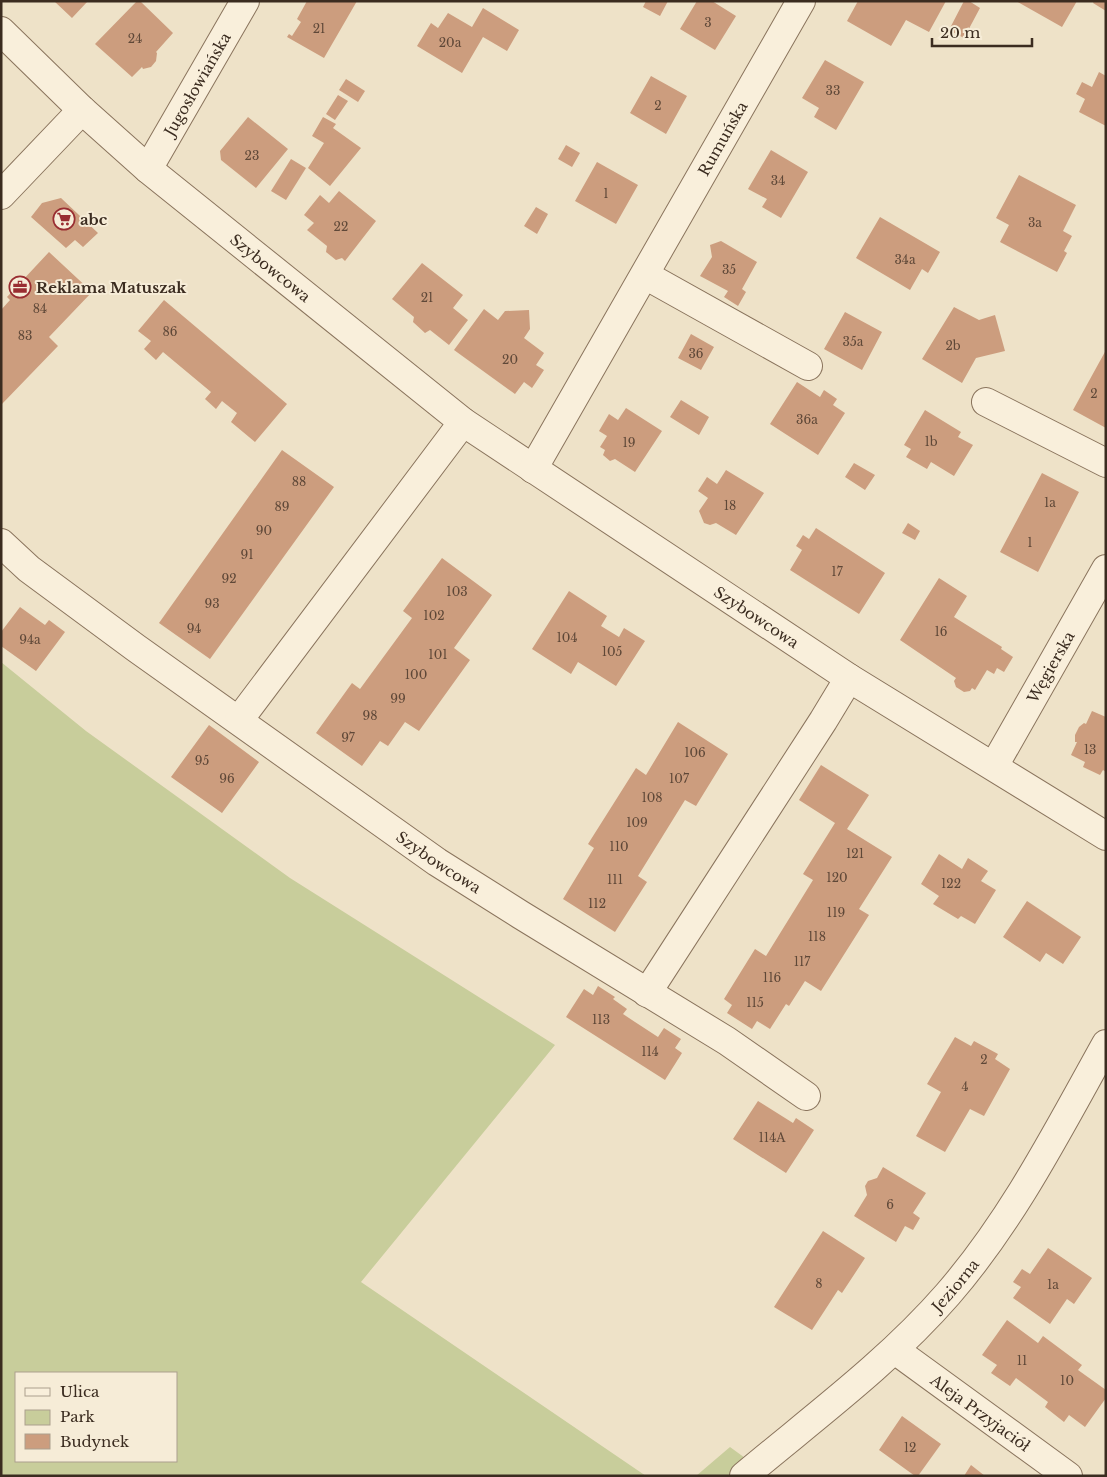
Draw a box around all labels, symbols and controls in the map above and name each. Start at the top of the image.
house number: 3 [704,15,712,30]
scale bar [932,15,1032,47]
house number: 21 [313,21,325,36]
text: 20 m [940,23,980,42]
street label: Jugosłowiańska [159,28,235,141]
house number: 24 [128,31,142,46]
house number: 20a [439,35,462,50]
house number: 33 [826,83,840,98]
street label: Rumuńska [694,97,751,179]
house number: 2 [654,98,662,113]
house number: 23 [245,148,259,163]
house number: 34 [771,173,785,188]
house number: 1 [603,186,609,201]
supermarket icon: abc [52,207,76,231]
place label: abc [80,210,108,229]
house number: 3a [1028,215,1042,230]
house number: 22 [334,219,348,234]
street label: Szybowcowa [227,229,315,306]
house number: 34a [894,252,916,267]
house number: 35 [722,262,736,277]
office icon: Reklama Matuszak [8,275,32,299]
place label: Reklama Matuszak [36,278,187,297]
house number: 21 [421,290,433,305]
house number: 84 [33,301,47,316]
house number: 86 [163,324,178,339]
house number: 83 [18,328,32,343]
house number: 35a [843,334,864,349]
house number: 2b [945,338,961,353]
house number: 36 [688,346,704,361]
house number: 20 [502,352,518,367]
house number: 2 [1090,386,1098,401]
house number: 36a [796,412,818,427]
house number: 1b [924,434,938,449]
house number: 19 [622,435,636,450]
house number: 88 [292,474,306,489]
house number: 1a [1044,495,1056,510]
house number: 18 [724,498,736,513]
house number: 89 [275,499,290,514]
house number: 90 [256,523,272,538]
house number: 1 [1027,535,1033,550]
house number: 91 [240,547,254,562]
house number: 17 [831,564,844,579]
house number: 92 [221,571,237,586]
street label: Szybowcowa [711,582,803,652]
house number: 103 [446,584,468,599]
house number: 93 [204,596,220,611]
house number: 102 [423,608,445,623]
house number: 94 [187,621,201,636]
house number: 16 [934,624,948,639]
street label: Węgierska [1022,627,1079,707]
house number: 104 [557,630,577,645]
house number: 94a [19,632,41,647]
house number: 105 [602,644,623,659]
house number: 101 [428,647,448,662]
house number: 100 [405,667,427,682]
house number: 99 [390,691,406,706]
house number: 98 [363,708,378,723]
house number: 97 [341,730,356,745]
house number: 13 [1084,742,1096,757]
house number: 106 [684,745,706,760]
house number: 95 [195,753,209,768]
house number: 96 [219,771,235,786]
house number: 107 [669,771,690,786]
house number: 108 [641,790,663,805]
house number: 109 [626,815,648,830]
street label: Szybowcowa [393,827,485,897]
house number: 110 [609,839,629,854]
house number: 121 [846,846,864,861]
house number: 120 [826,870,848,885]
house number: 111 [607,872,623,887]
house number: 122 [941,876,961,891]
house number: 112 [588,896,606,911]
house number: 119 [827,905,845,920]
house number: 118 [808,929,826,944]
house number: 117 [794,954,811,969]
house number: 116 [763,970,781,985]
house number: 115 [746,995,764,1010]
house number: 113 [592,1012,610,1027]
house number: 114 [641,1044,659,1059]
house number: 2 [980,1052,988,1067]
house number: 4 [961,1079,969,1094]
house number: 114A [759,1130,786,1145]
house number: 6 [886,1197,894,1212]
street label: Jeziorna [926,1254,983,1317]
house number: 8 [815,1276,823,1291]
house number: 1a [1047,1277,1059,1292]
house number: 11 [1017,1353,1027,1368]
street label: Aleja Przyjaciół [926,1369,1034,1455]
legend [15,1372,178,1462]
house number: 10 [1060,1373,1074,1388]
text: Ulica [60,1382,100,1401]
text: Park [60,1407,96,1426]
text: Budynek [60,1432,130,1451]
house number: 12 [904,1440,916,1455]

